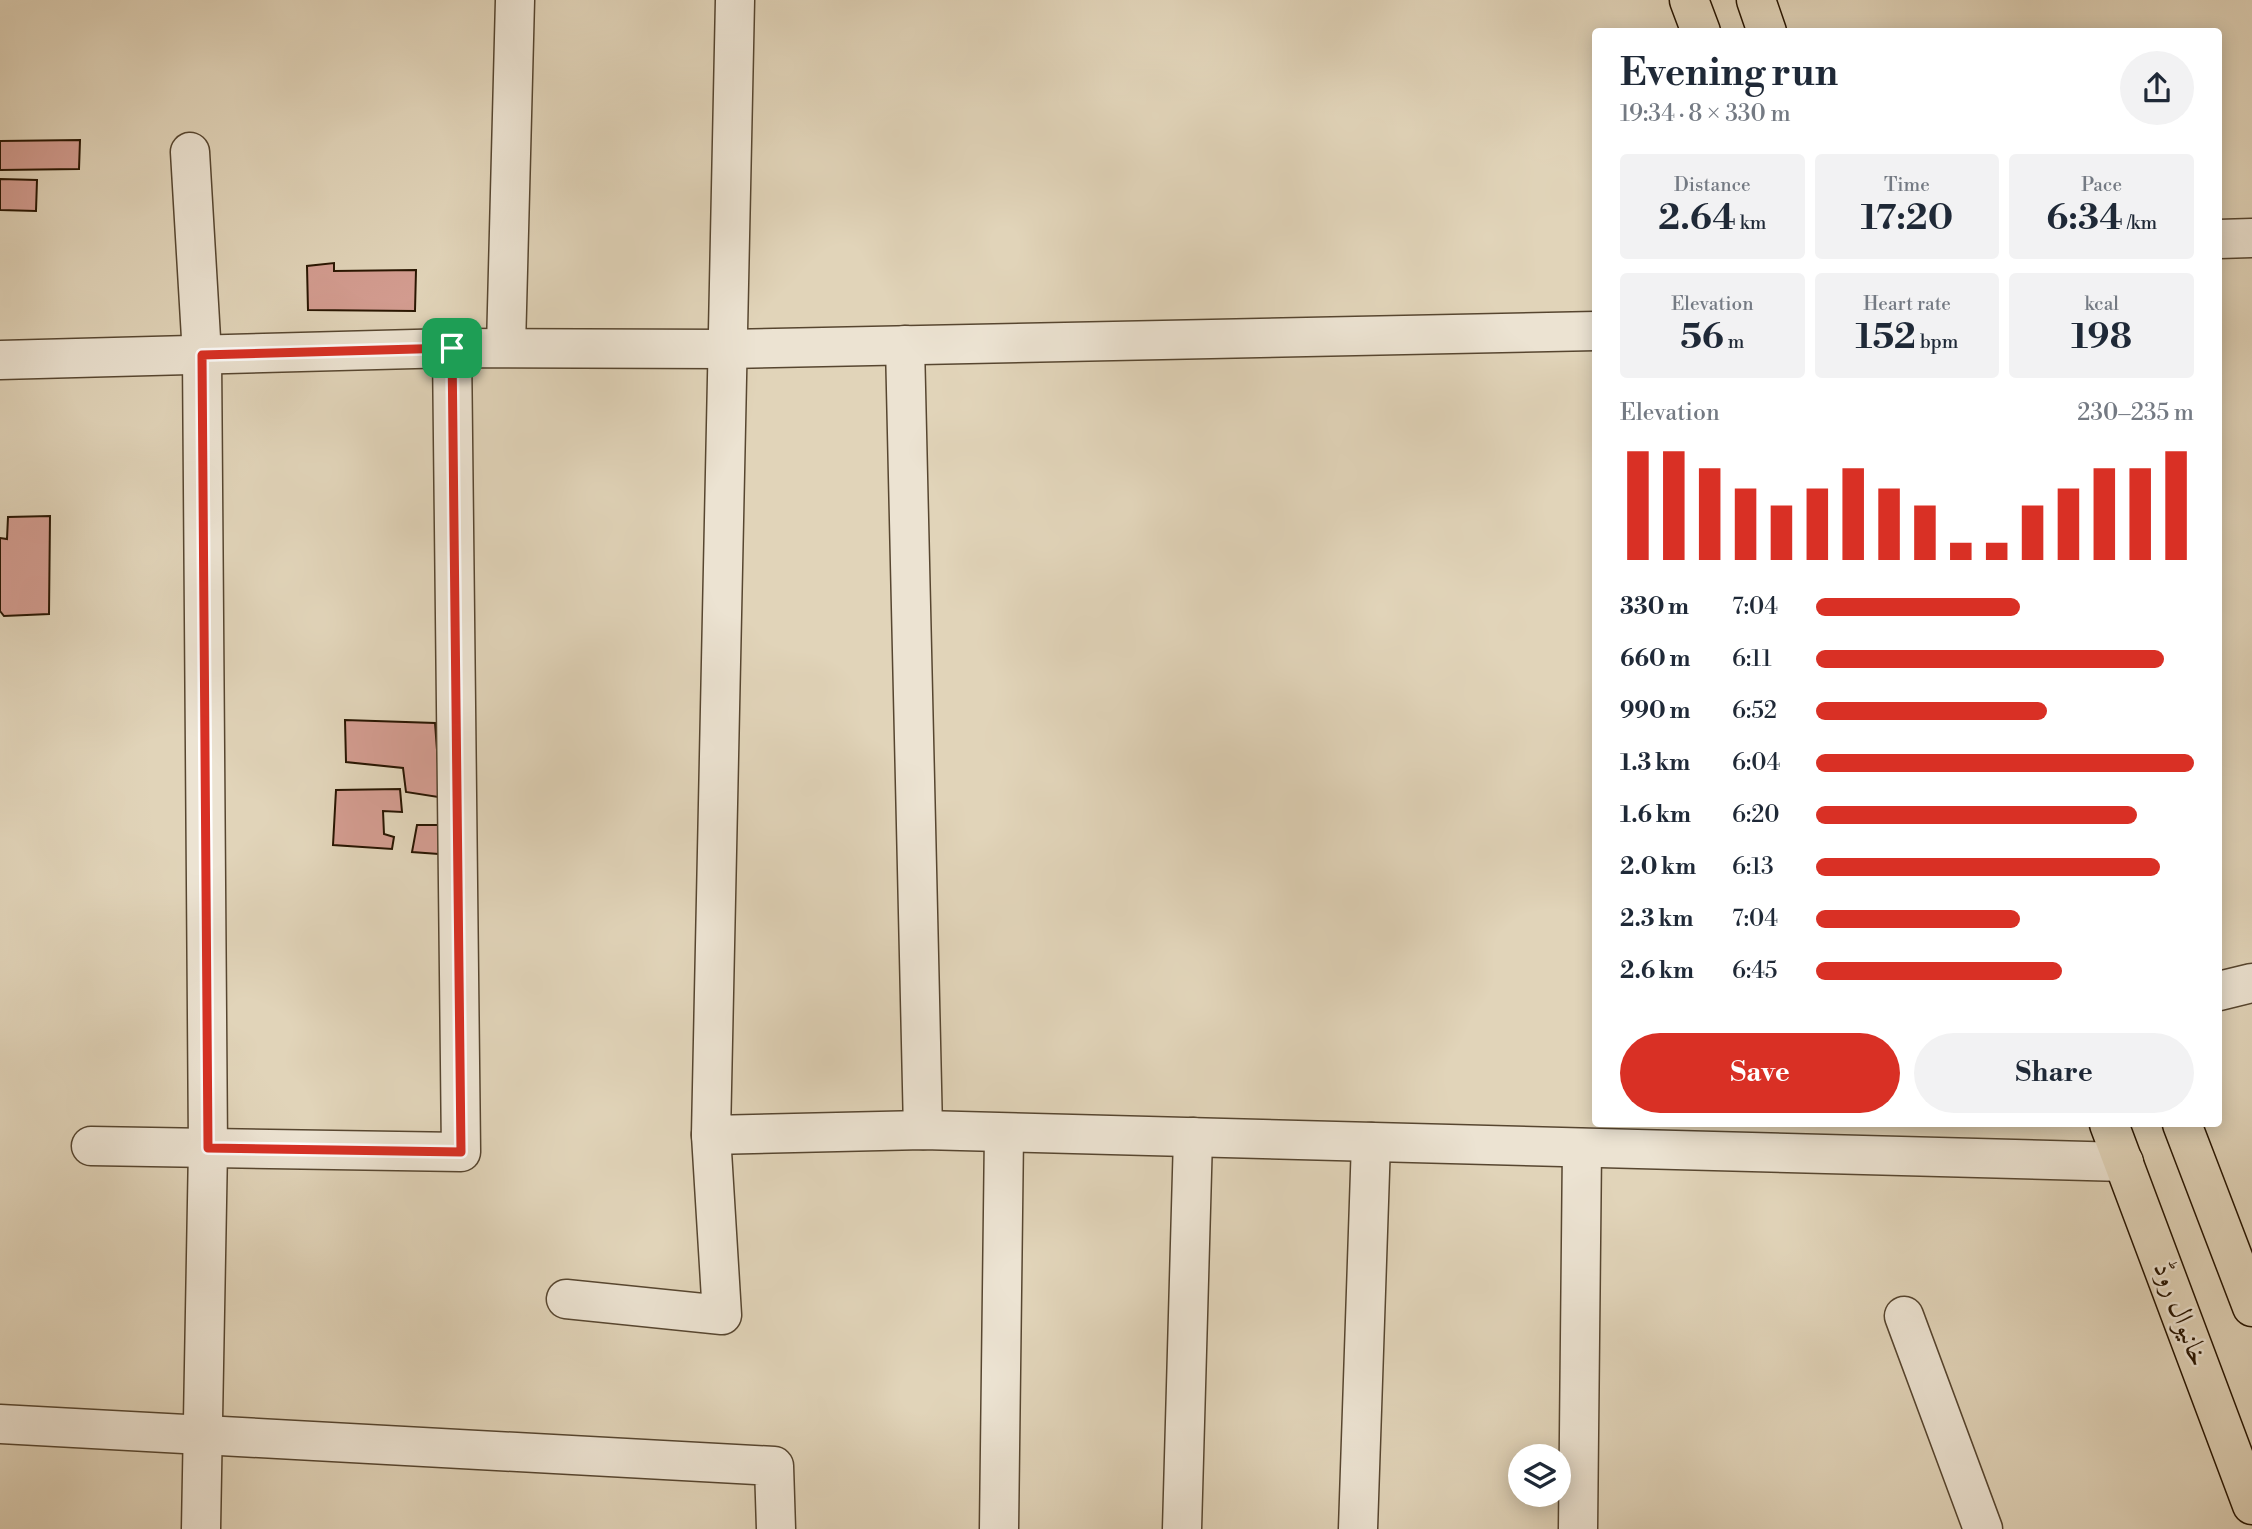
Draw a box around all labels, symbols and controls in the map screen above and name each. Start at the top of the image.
text: Evening run [1620,50,1838,97]
button: share [2120,51,2194,125]
text: 19:34 · 8 × 330 m [1620,100,1791,128]
text: Distance [1674,173,1751,197]
text: Time [1884,173,1930,197]
text: Pace [2081,173,2122,197]
text: 2.64 [1658,197,1736,240]
text: 17:20 [1861,197,1953,240]
text: 6:34 [2046,197,2123,240]
text: km [1736,211,1766,235]
text: /km [2123,211,2157,235]
text: Elevation [1671,292,1753,316]
text: Heart rate [1863,292,1951,316]
text: kcal [2084,292,2119,316]
text: 56 [1680,316,1724,359]
text: 152 [1856,316,1916,359]
text: 198 [2071,316,2132,359]
pin [422,318,482,378]
icon: arrive [433,329,471,367]
text: m [1724,330,1744,354]
text: bpm [1916,330,1958,354]
text: Elevation [1620,399,1720,427]
text: 230–235 m [2077,399,2194,427]
text: 330 m [1620,593,1689,621]
text: 7:04 [1732,593,1778,621]
text: 660 m [1620,645,1690,673]
text: 6:11 [1732,645,1772,673]
text: 990 m [1620,697,1690,725]
text: 6:52 [1732,697,1777,725]
text: 1.3 km [1620,749,1690,777]
text: 6:04 [1732,749,1780,777]
text: 1.6 km [1620,801,1691,829]
text: 6:20 [1732,801,1780,829]
text: 2.0 km [1620,853,1696,881]
text: 6:13 [1732,853,1774,881]
text: 2.3 km [1620,905,1693,933]
text: 7:04 [1732,905,1778,933]
text: 2.6 km [1620,957,1694,985]
text: 6:45 [1732,957,1778,985]
button: Save [1620,1033,1900,1113]
button: Share [1914,1033,2194,1113]
street label: خانیوال روڈ [2145,1257,2217,1371]
map controls [1508,1444,1571,1507]
button: layers [1508,1444,1571,1507]

